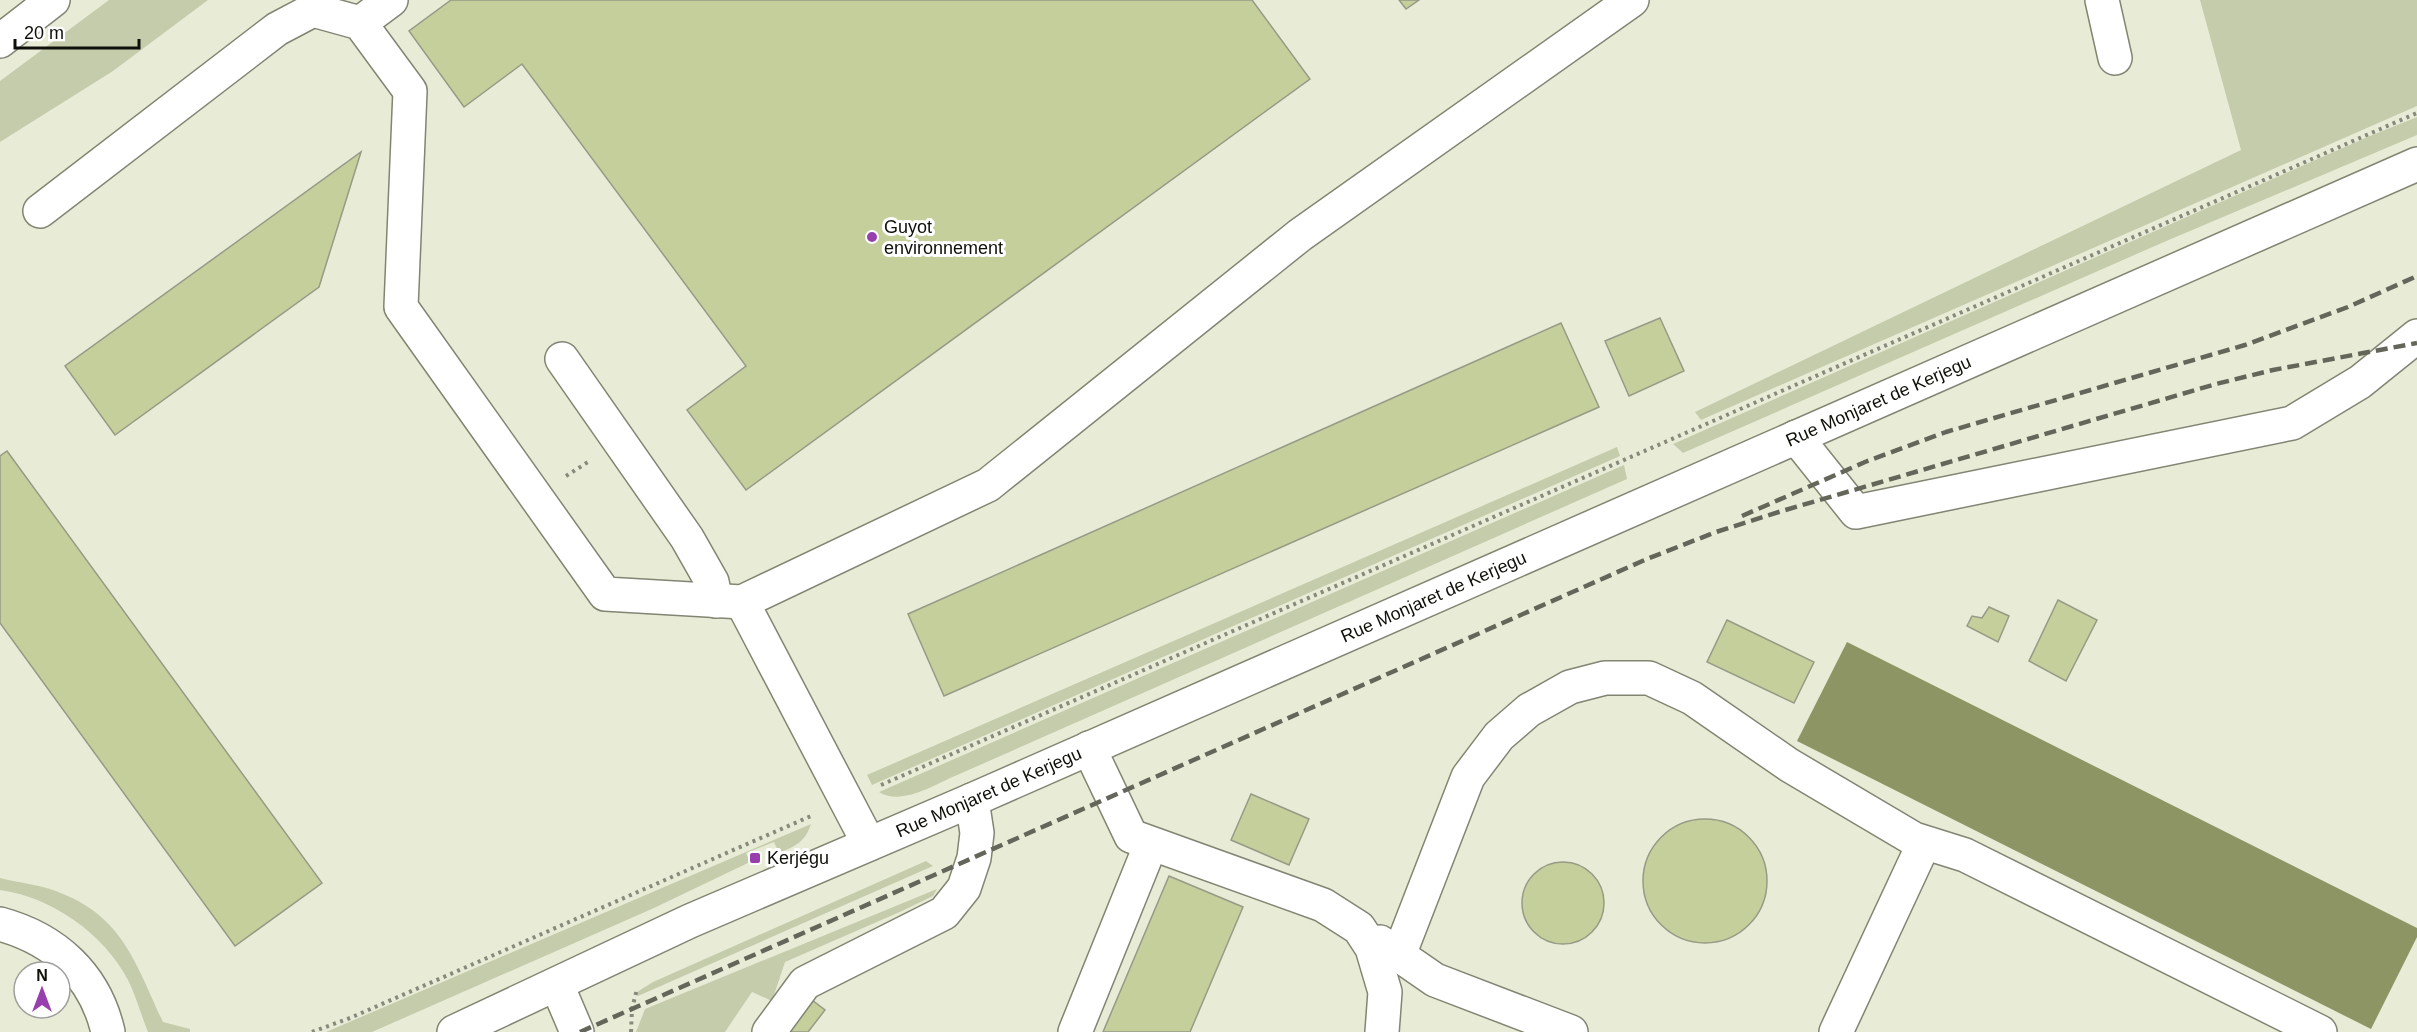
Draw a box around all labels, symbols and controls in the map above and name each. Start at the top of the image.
scale bar [15,12,140,50]
text: 20 m [24,23,64,43]
place label: Guyot environnement [884,217,1003,258]
marker: Guyot environnement [865,230,879,244]
street label: Rue Monjaret de Kerjegu [1783,352,1974,451]
street label: Rue Monjaret de Kerjegu [1338,547,1529,646]
street label: Rue Monjaret de Kerjegu [893,743,1084,841]
place label: Kerjégu [767,848,829,868]
marker: Kerjégu [748,851,762,865]
north arrow [12,960,72,1020]
text: N [36,967,48,984]

